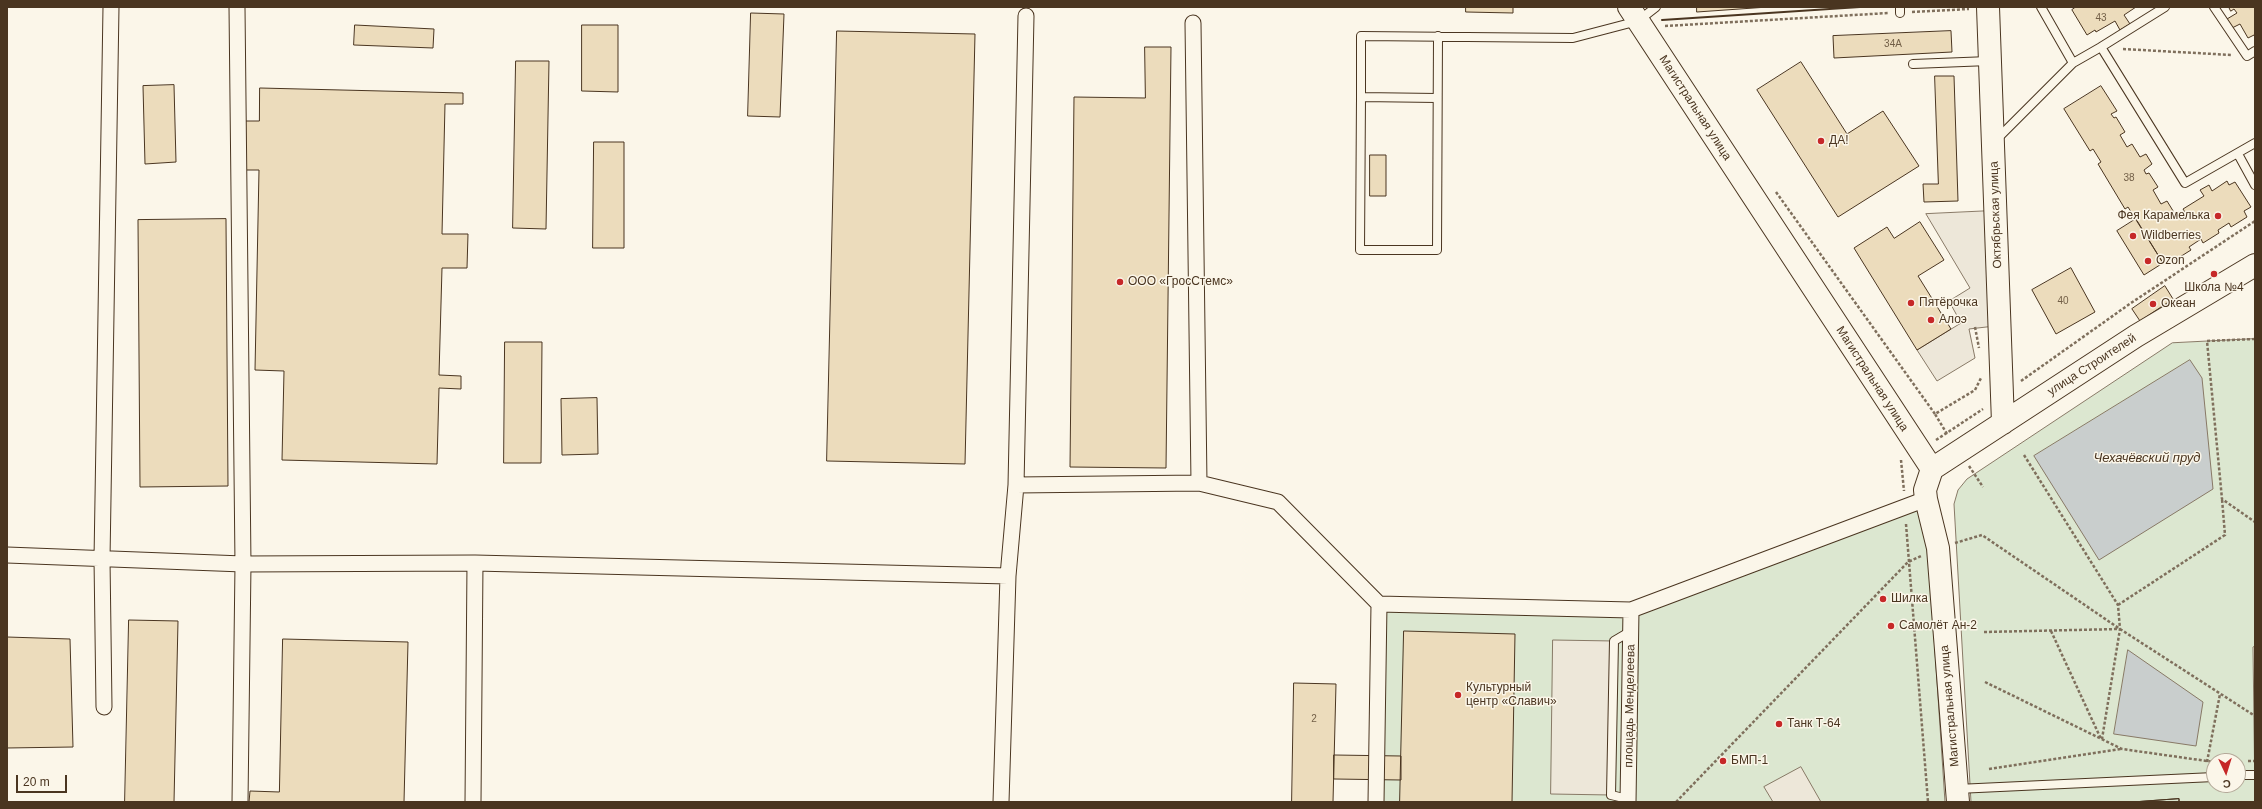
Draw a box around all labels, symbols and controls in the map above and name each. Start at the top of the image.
house number: 43 [2095,12,2107,24]
house number: 34А [1884,38,1902,50]
street label: Магистральная улица [1656,53,1734,163]
place label: ДА! [1829,134,1848,148]
marker: ДА! [1816,136,1826,146]
street label: Октябрьская улица [1987,161,2005,269]
house number: 38 [2123,172,2135,184]
place label: Фея Карамелька [2117,209,2210,223]
marker: Фея Карамелька [2213,211,2223,221]
place label: Wildberries [2141,229,2201,243]
marker: Wildberries [2128,231,2138,241]
place label: Ozon [2156,254,2185,268]
marker: Ozon [2143,256,2153,266]
marker: Школа №4 [2209,269,2219,279]
place label: ООО «ГросСтемс» [1128,275,1233,289]
marker: ООО «ГросСтемс» [1115,277,1125,287]
place label: Школа №4 [2184,281,2244,295]
house number: 40 [2057,295,2069,307]
place label: Пятёрочка [1919,296,1978,310]
place label: Океан [2161,297,2196,311]
marker: Пятёрочка [1906,298,1916,308]
marker: Океан [2148,299,2158,309]
place label: Алоэ [1939,313,1967,327]
marker: Алоэ [1926,315,1936,325]
street label: Магистральная улица [1833,324,1911,434]
street label: улица Строителей [2045,331,2139,399]
water label: Чехачёвский пруд [2094,450,2200,466]
place label: Шилка [1891,592,1928,606]
marker: Шилка [1878,594,1888,604]
place label: Самолёт Ан-2 [1899,619,1977,633]
marker: Самолёт Ан-2 [1886,621,1896,631]
street label: площадь Менделеева [1622,644,1638,768]
street label: Магистральная улица [1938,645,1962,767]
place label: Культурный центр «Славич» [1466,681,1557,709]
marker: Культурный центр «Славич» [1453,690,1463,700]
house number: 2 [1311,713,1317,725]
place label: Танк Т-64 [1787,717,1840,731]
marker: Танк Т-64 [1774,719,1784,729]
north arrow [2206,753,2246,793]
place label: БМП-1 [1731,754,1768,768]
marker: БМП-1 [1718,756,1728,766]
scale bar [18,767,69,793]
text: 20 m [23,775,50,789]
text: С [2222,778,2231,790]

